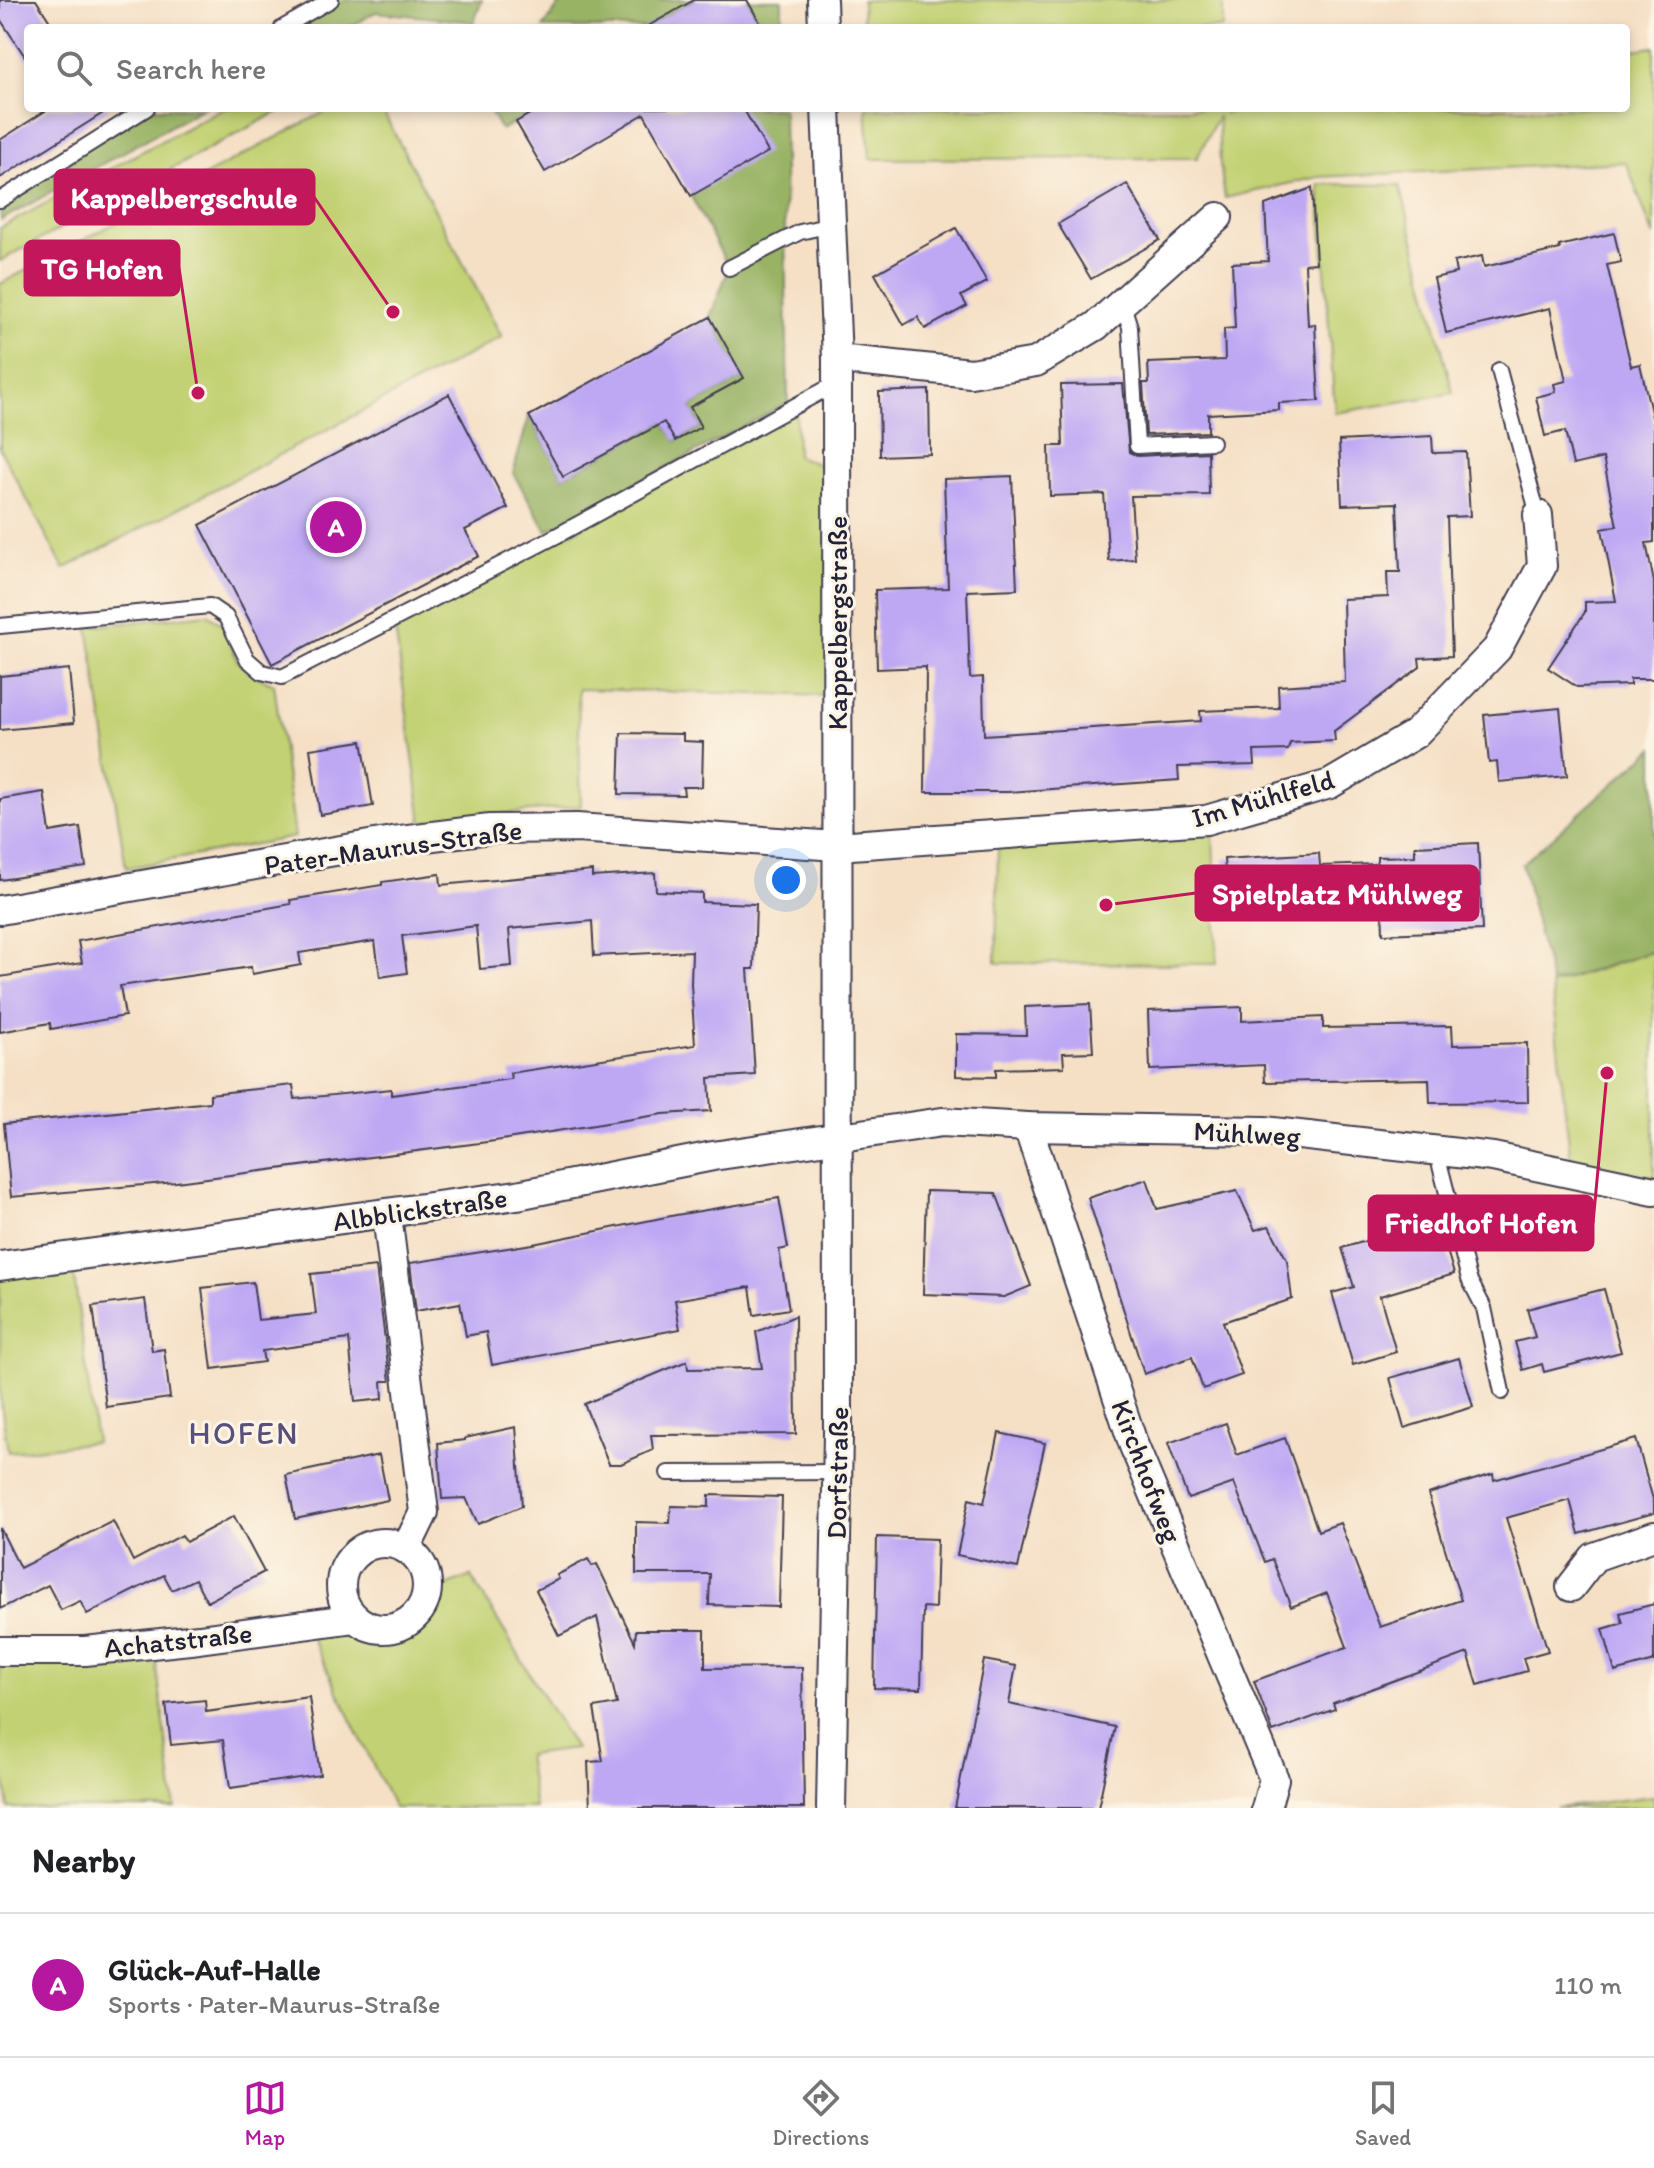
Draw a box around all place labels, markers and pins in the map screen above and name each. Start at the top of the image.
callout: Kappelbergschule [55,170,314,224]
callout: TG Hofen [25,241,179,295]
pin: A [310,497,362,557]
callout: Spielplatz Mühlweg [1196,866,1478,920]
callout: Friedhof Hofen [1369,1196,1593,1250]

